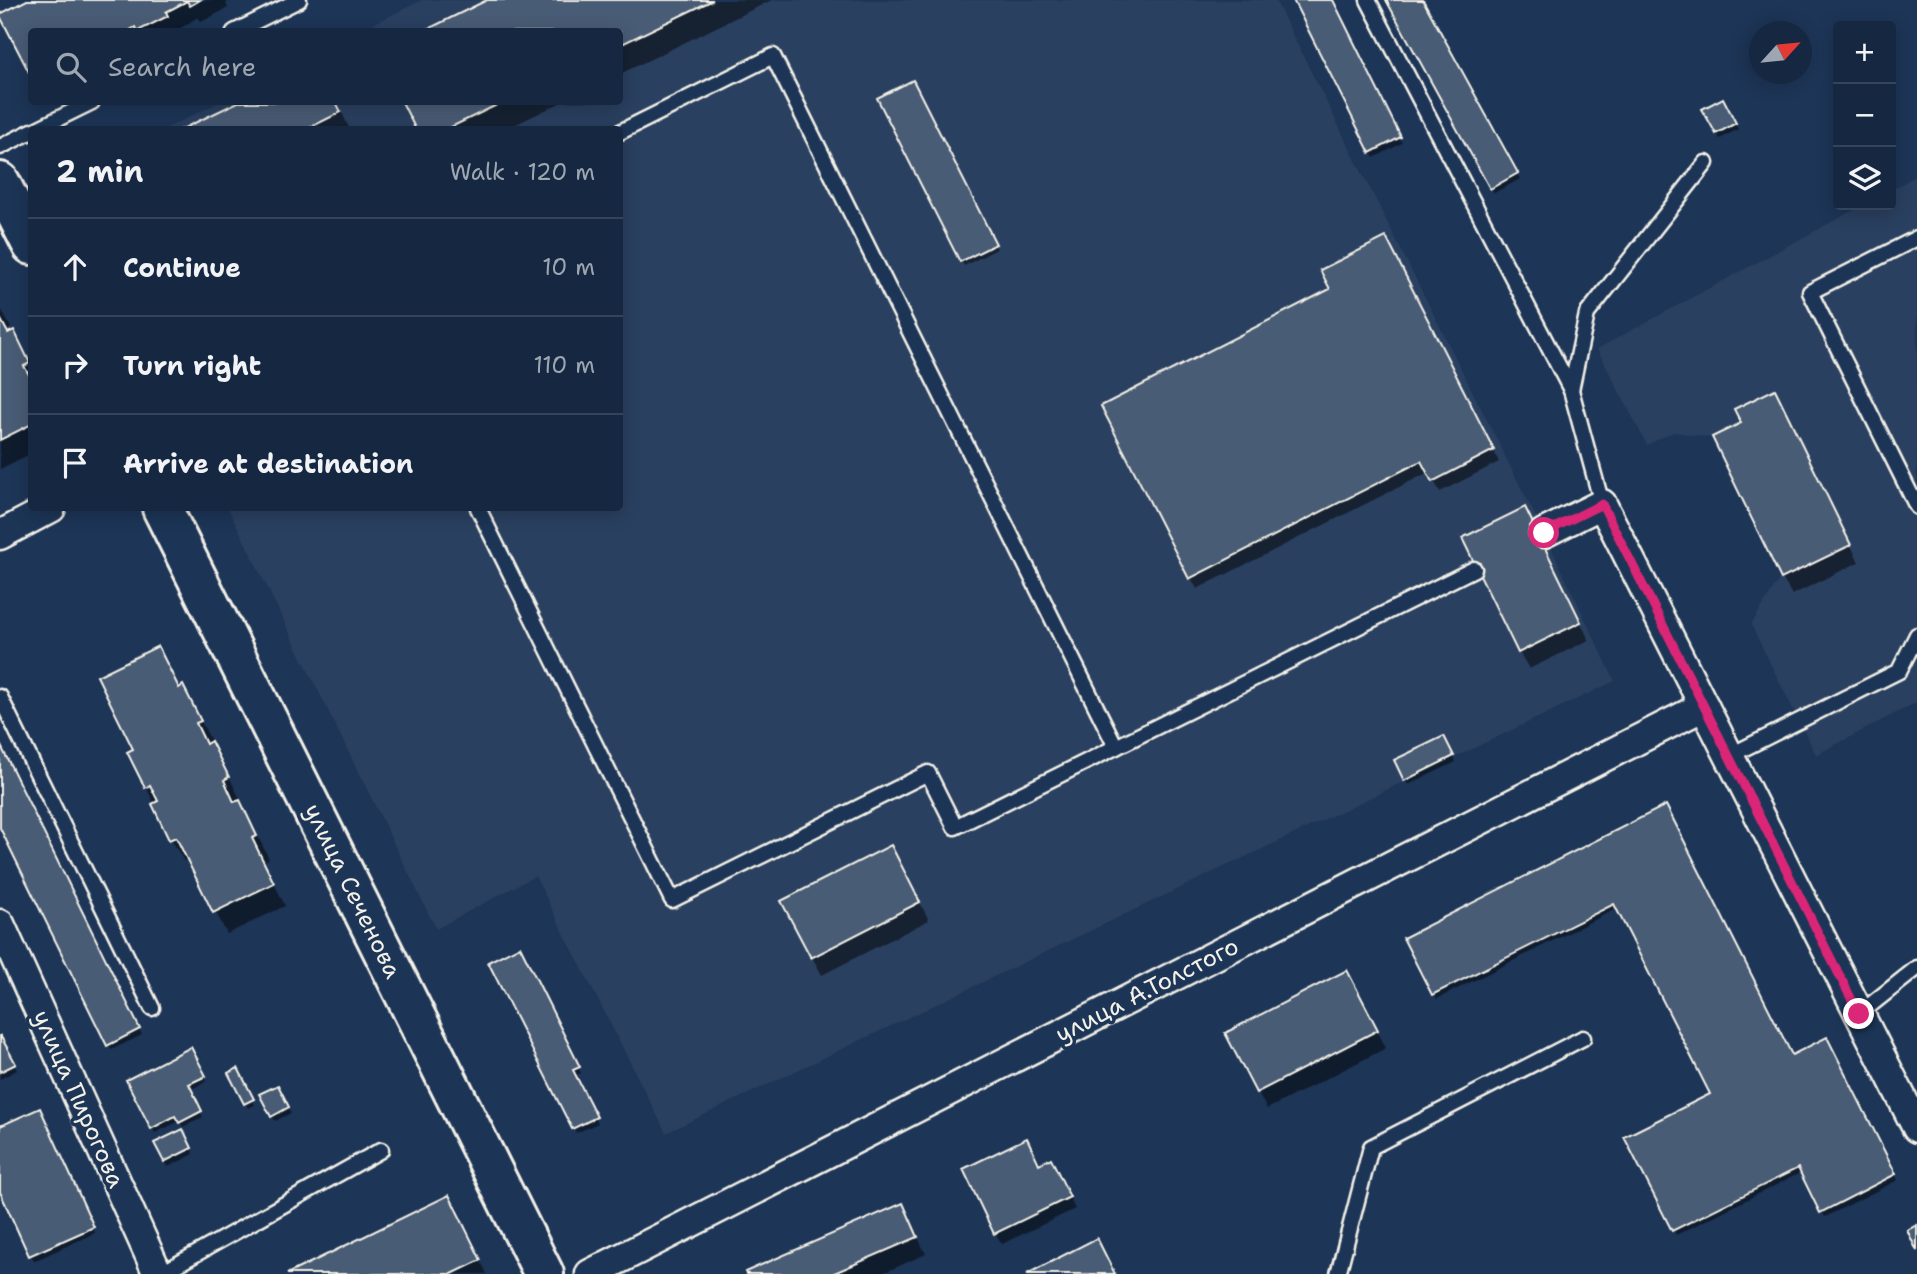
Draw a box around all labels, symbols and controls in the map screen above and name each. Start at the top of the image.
north arrow [1749,21,1812,84]
map controls [1833,21,1896,210]
button: + [1833,21,1896,84]
search box [28,28,623,105]
icon: search [52,48,90,86]
text: Search here [108,49,257,84]
button: − [1833,84,1896,147]
button: layers [1833,147,1896,210]
text: 2 min [56,151,143,192]
text: Walk · 120 m [450,157,595,187]
icon: ahead [56,248,94,286]
text: Continue [123,250,241,285]
text: 10 m [542,252,595,282]
icon: right [56,346,94,384]
text: Turn right [123,348,261,383]
text: 110 m [533,350,595,380]
icon: arrive [56,444,94,482]
text: Arrive at destination [123,446,413,481]
route start [1528,517,1559,548]
street label: улица Сеченова [297,798,409,984]
street label: улица А.Толстого [1050,930,1244,1050]
route end [1843,998,1874,1029]
street label: улица Пирогова [25,1005,133,1193]

